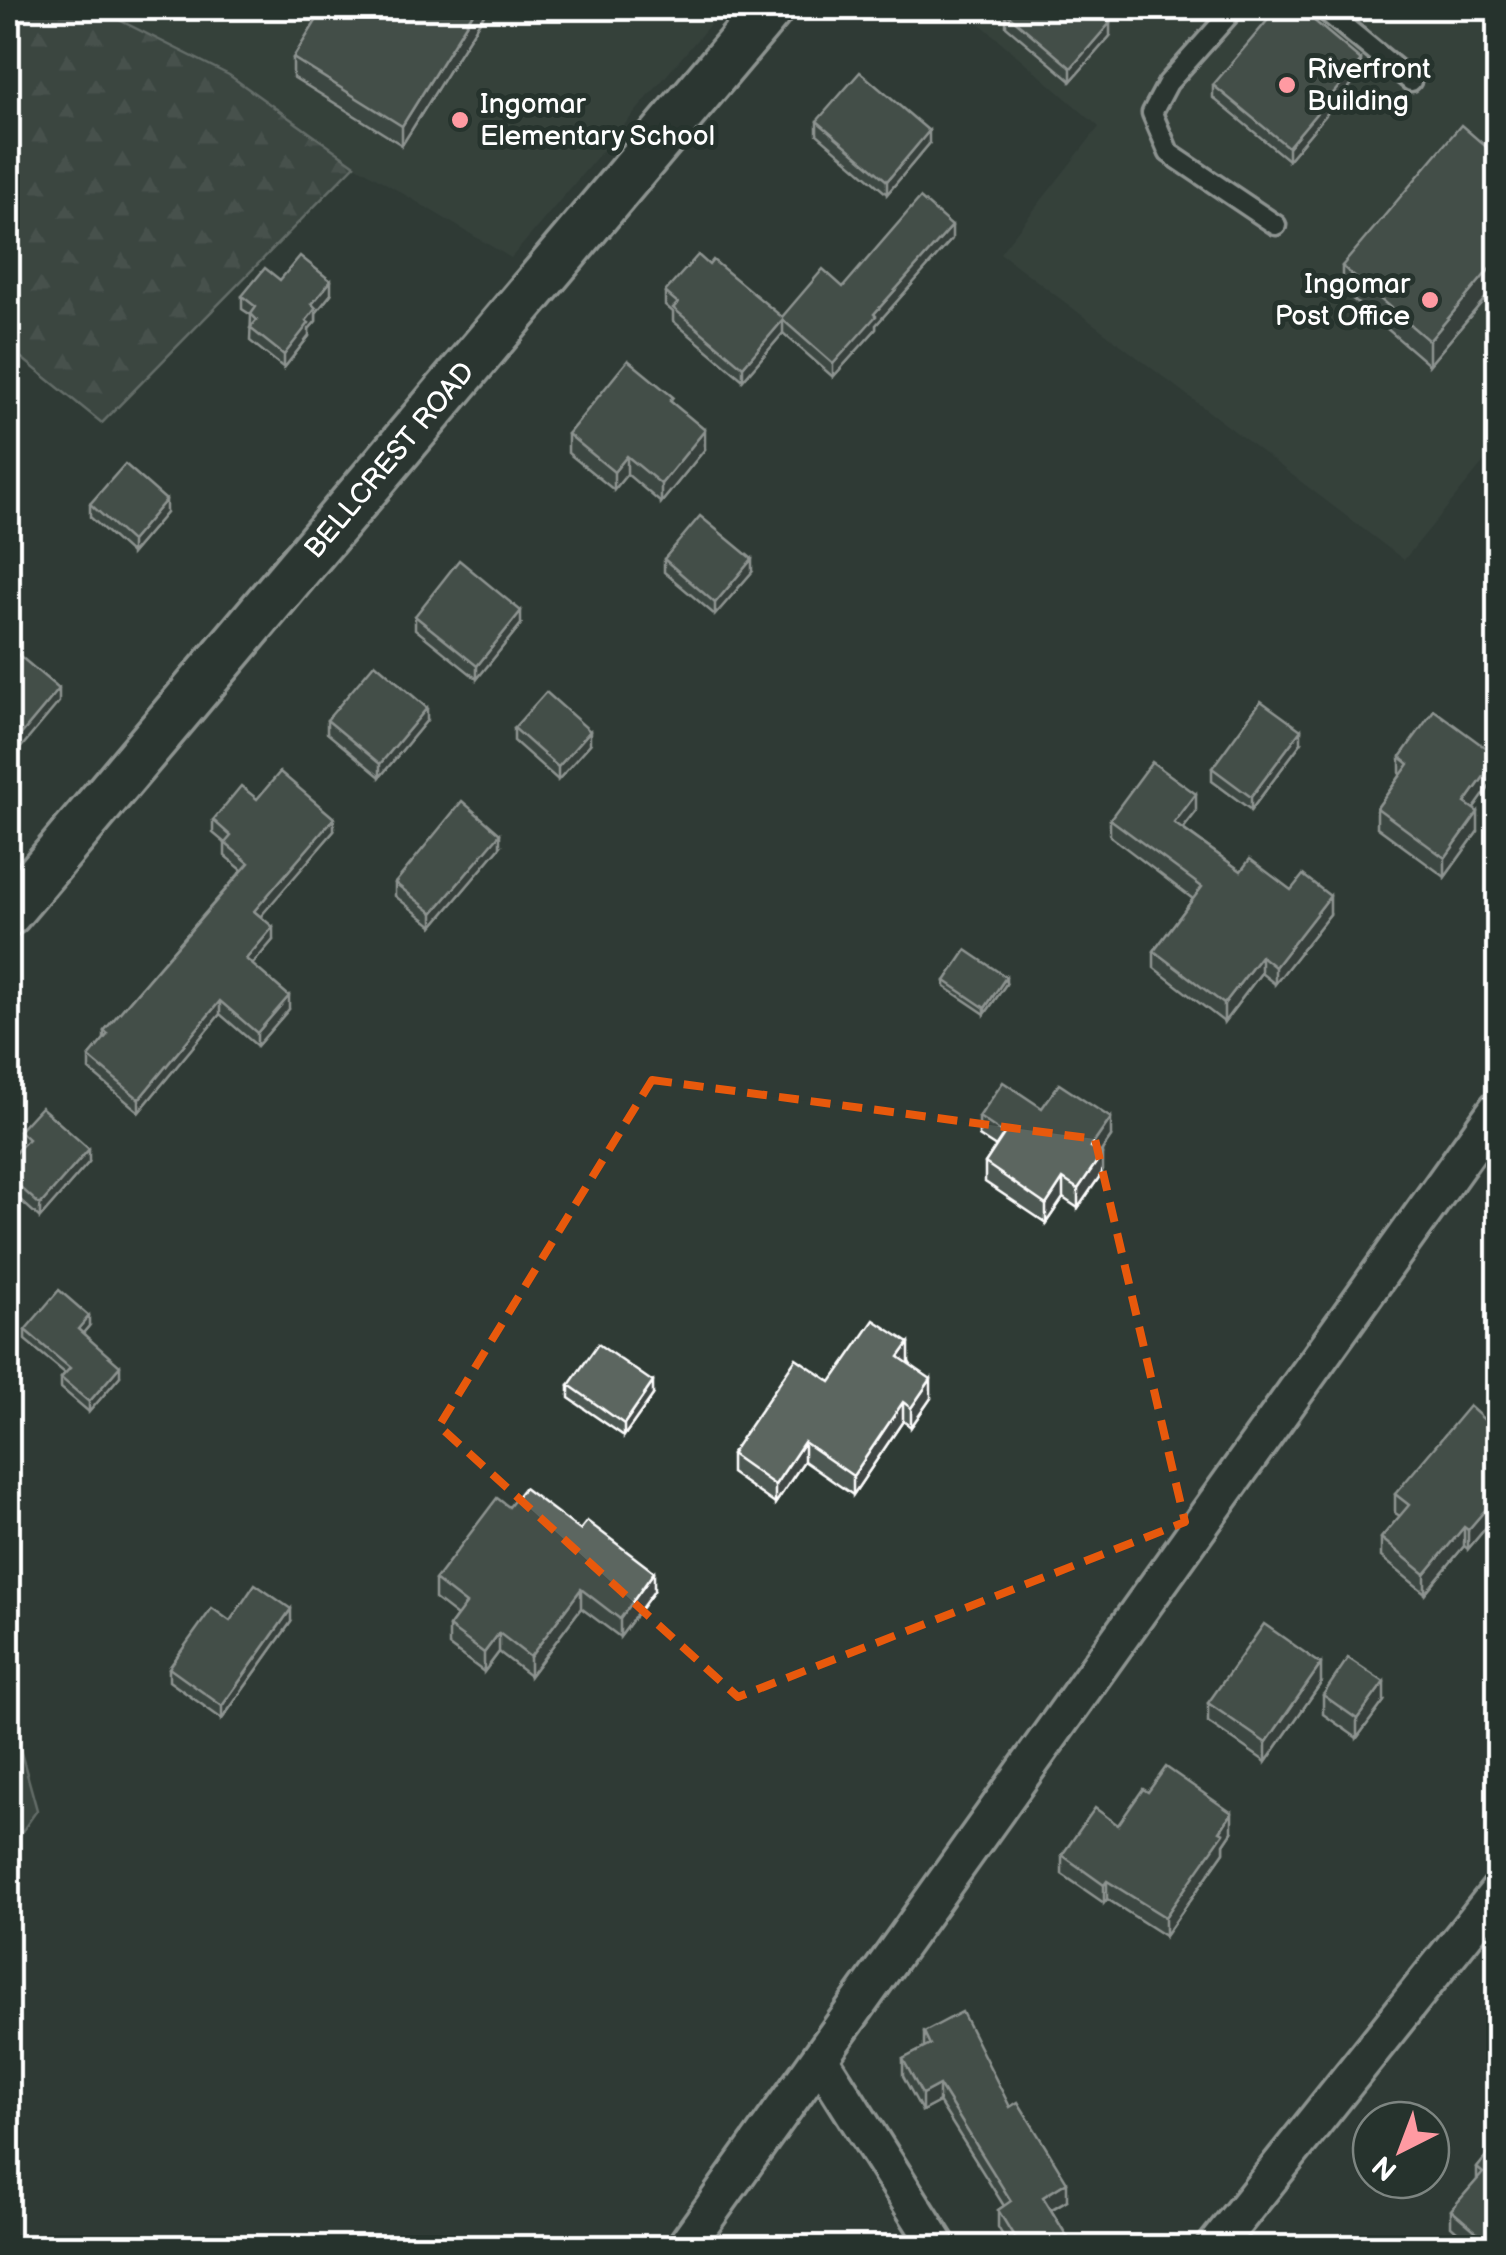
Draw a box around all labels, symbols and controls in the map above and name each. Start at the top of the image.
place label: Riverfront Building [1307,53,1431,118]
marker: Riverfront Building [1276,74,1298,96]
place label: Ingomar Elementary School [480,88,715,153]
marker: Ingomar Elementary School [449,109,471,131]
place label: Ingomar Post Office [1275,268,1411,333]
marker: Ingomar Post Office [1419,289,1441,311]
street label: BELLCREST ROAD [297,355,481,565]
north arrow [1351,2100,1451,2200]
text: N [1366,2148,1404,2187]

